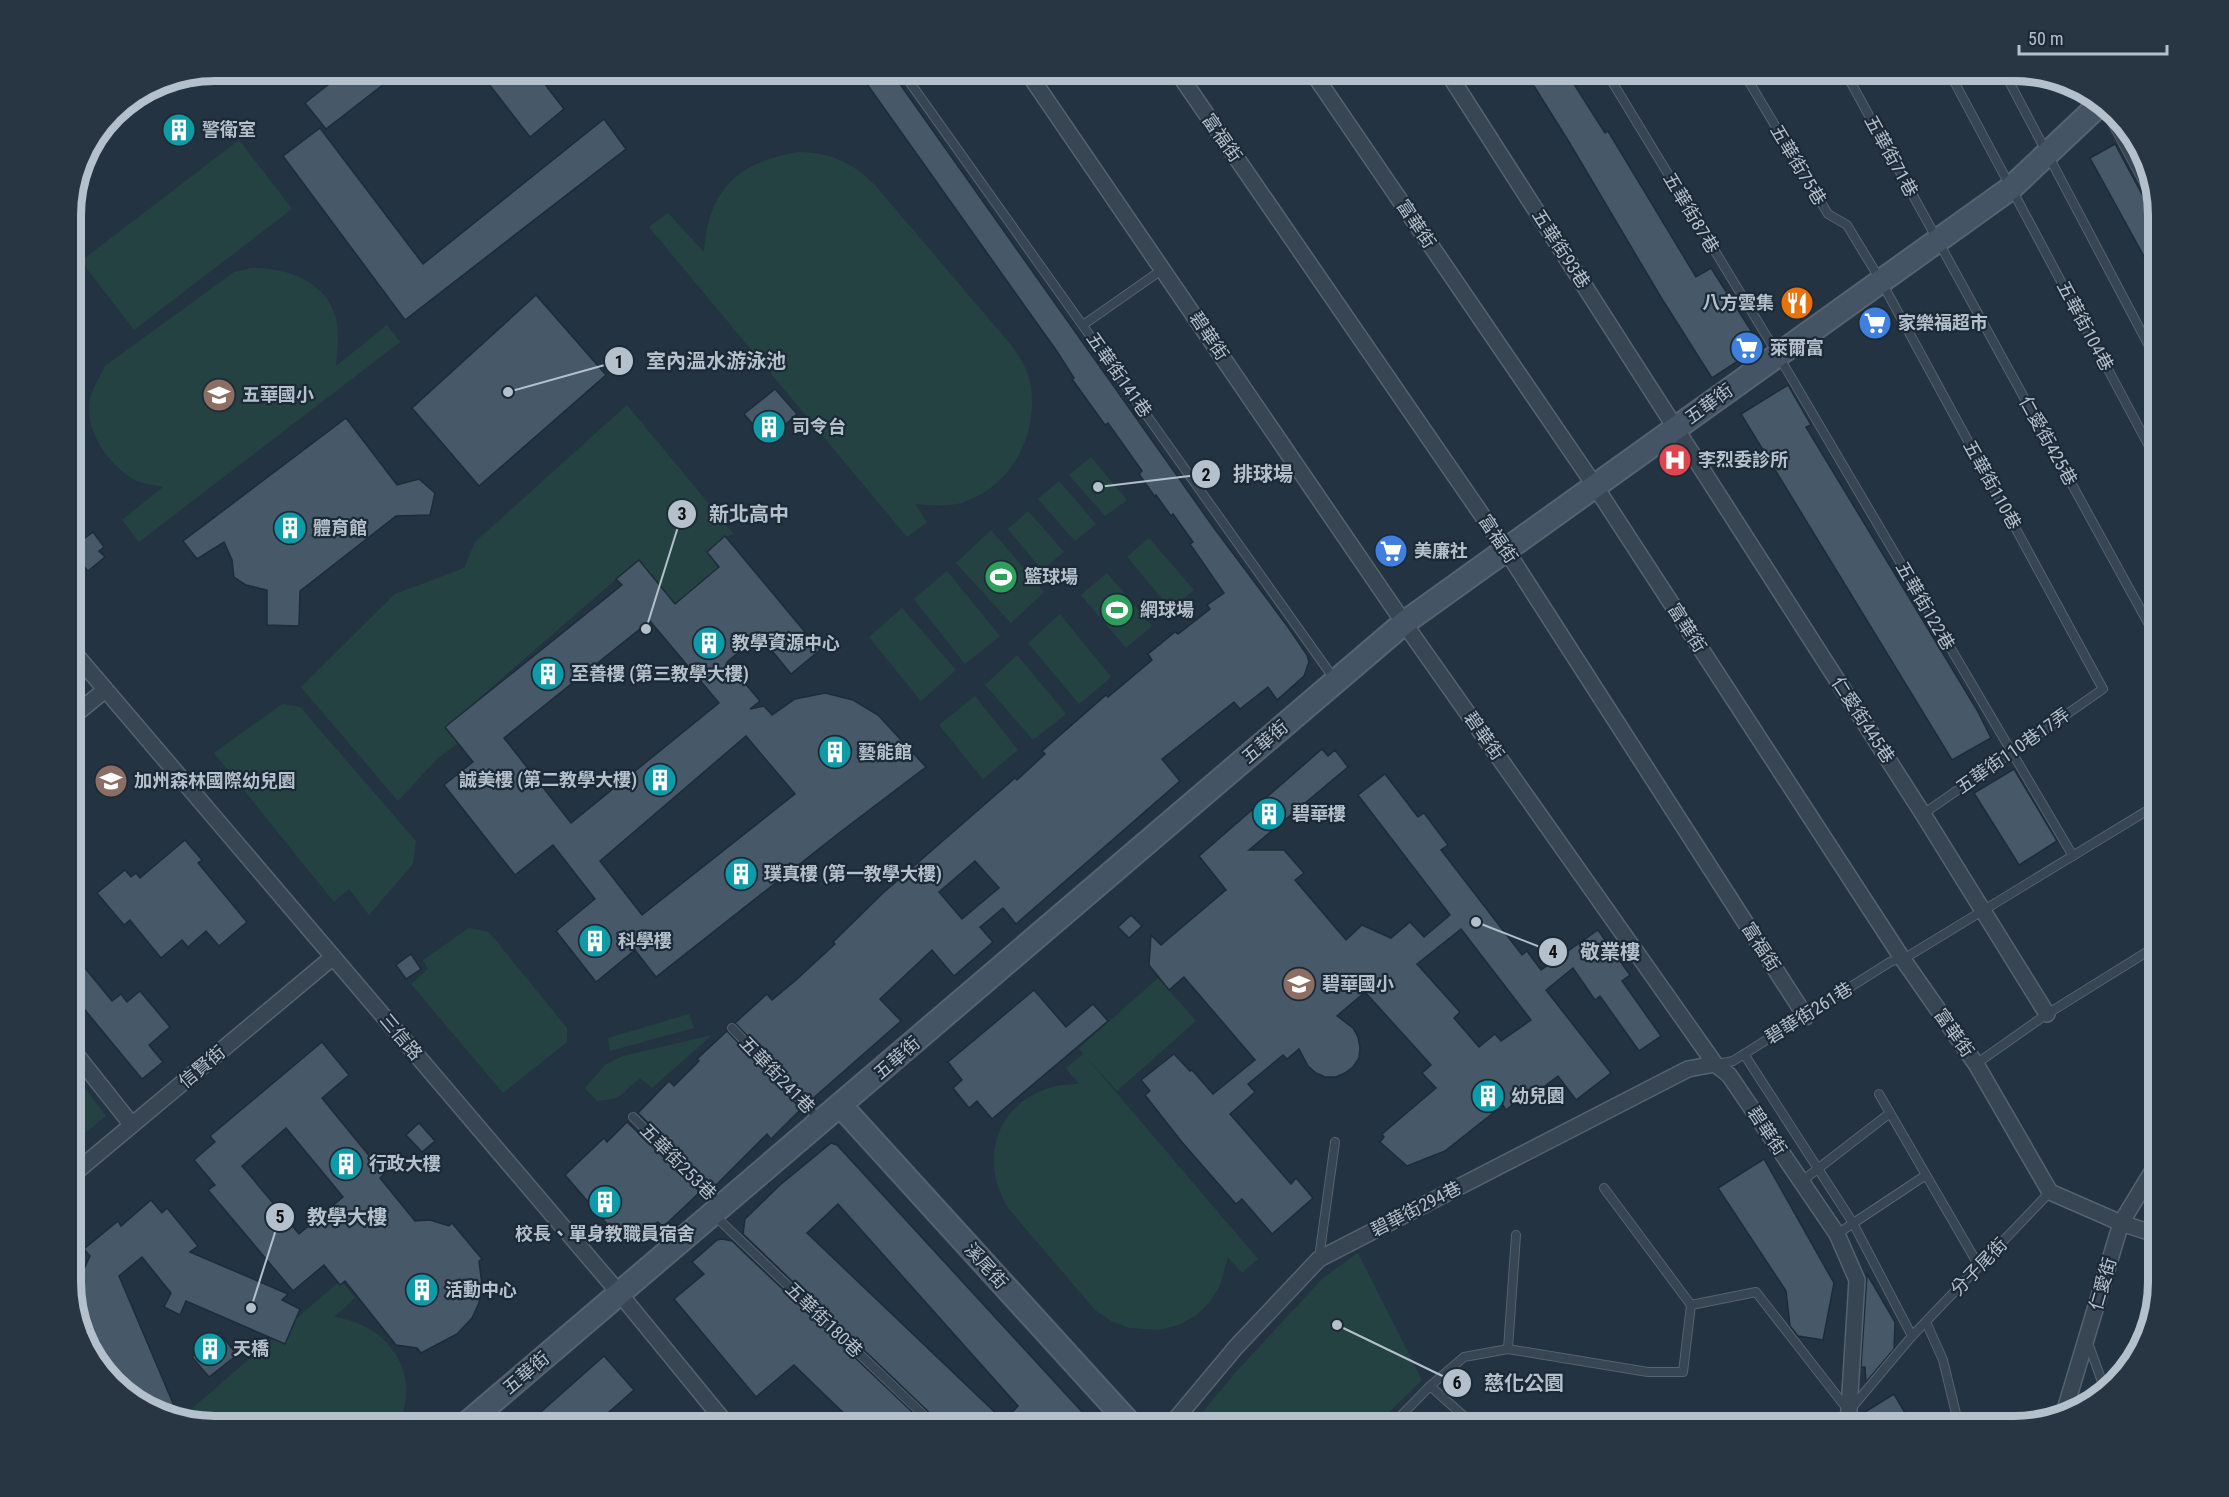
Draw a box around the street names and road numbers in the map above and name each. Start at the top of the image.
street label: 富福街 [1198,110,1246,166]
street label: 五華街71巷 [1860,111,1922,200]
street label: 五華街75巷 [1766,121,1831,209]
street label: 五華街87巷 [1659,169,1724,257]
street label: 富華街 [1393,195,1440,252]
street label: 五華街93巷 [1528,205,1595,292]
street label: 五華街104巷 [2053,277,2118,374]
street label: 碧華街 [1186,307,1233,364]
street label: 五華街141巷 [1083,328,1156,421]
street label: 五華街 [1681,379,1737,428]
street label: 仁愛街425巷 [2015,393,2082,489]
street label: 五華街110巷 [1959,437,2026,533]
street label: 富福街 [1475,510,1522,567]
street label: 五華街122巷 [1892,558,1959,654]
street label: 富華街 [1664,599,1711,656]
street label: 仁愛街445巷 [1828,673,1899,767]
street label: 五華街110巷17弄 [1952,703,2074,798]
street label: 碧華街 [1460,708,1508,764]
street label: 五華街 [1237,716,1292,767]
street label: 富福街 [1738,918,1785,975]
street label: 碧華街261巷 [1761,978,1856,1048]
street label: 富華街 [1930,1005,1978,1061]
street label: 三信路 [376,1009,427,1064]
street label: 五華街241巷 [736,1032,819,1117]
street label: 五華街 [869,1032,924,1083]
street label: 信賢街 [174,1041,229,1092]
street label: 碧華街 [1744,1102,1791,1159]
street label: 五華街253巷 [636,1119,721,1204]
street label: 碧華街294巷 [1367,1177,1464,1240]
street label: 分子尾街 [1946,1233,2011,1300]
street label: 溪尾街 [961,1239,1012,1293]
street label: 仁愛街 [2085,1255,2120,1313]
street label: 五華街180巷 [782,1278,867,1361]
street label: 五華街 [498,1347,553,1398]

